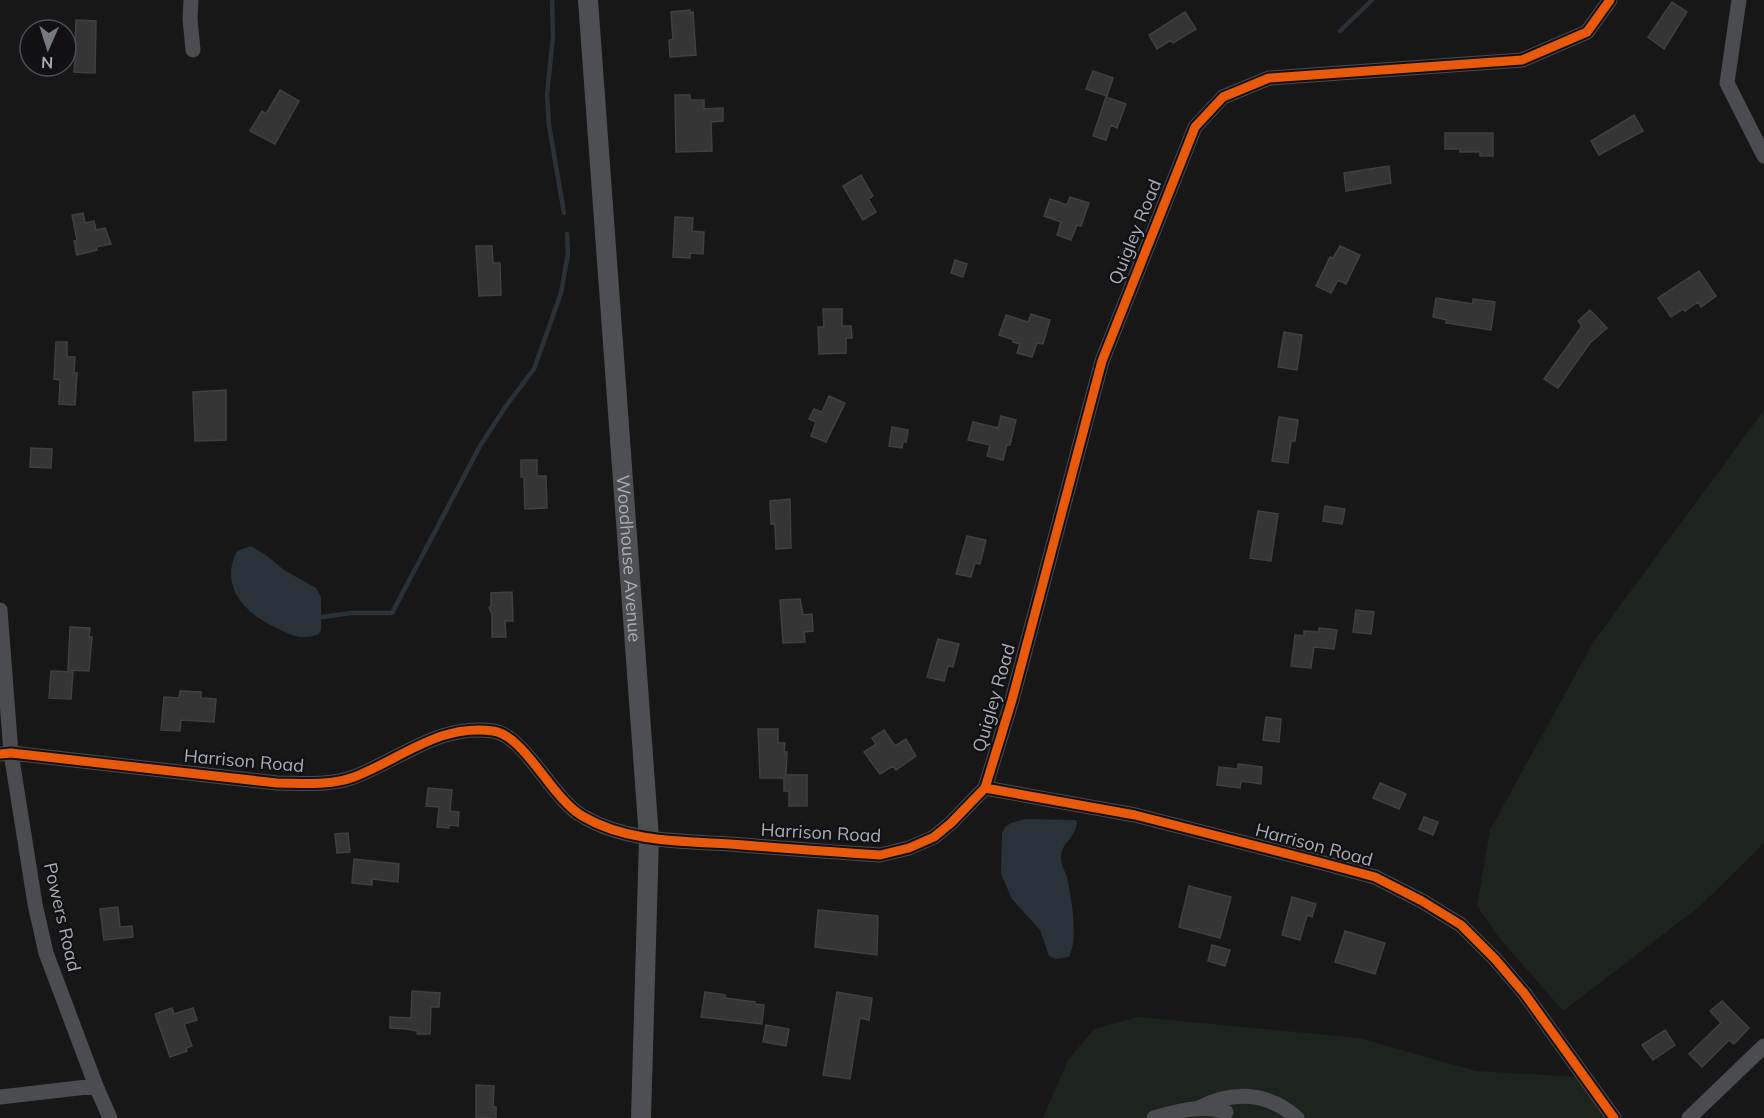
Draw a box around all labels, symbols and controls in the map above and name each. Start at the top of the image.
north arrow [18,18,78,78]
text: N [41,53,54,73]
street label: Quigley Road [1103,176,1166,288]
street label: Woodhouse Avenue [612,474,647,643]
street label: Quigley Road [967,641,1020,755]
street label: Harrison Road [183,744,305,777]
street label: Harrison Road [760,818,882,847]
street label: Harrison Road [1253,818,1375,871]
street label: Powers Road [39,860,86,974]

